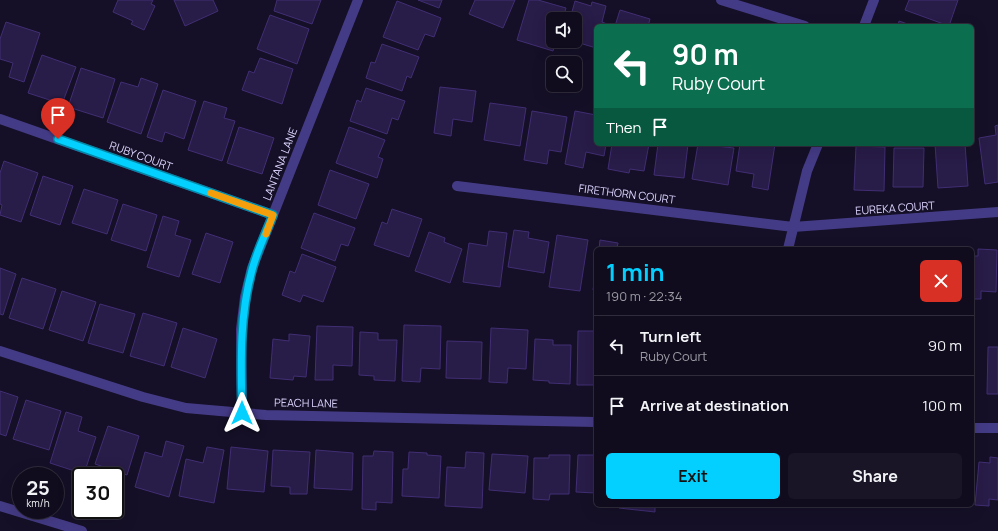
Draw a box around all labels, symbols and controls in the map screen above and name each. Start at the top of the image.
map controls [546,12,582,92]
button: sound [546,12,582,48]
text: 90 m [672,35,739,73]
icon: left [606,40,658,92]
button: search [546,56,582,92]
text: Ruby Court [672,71,765,95]
pin [41,98,75,139]
icon: arrive [47,104,69,126]
icon: arrive [649,116,671,138]
text: Then [606,117,641,138]
street label: LANTANA LANE [259,125,300,202]
street label: RUBY COURT [108,137,175,174]
street label: FIRETHORN COURT [578,180,677,207]
street label: EUREKA COURT [855,197,936,218]
text: 1 min [606,255,665,288]
button: close [920,260,962,302]
text: 190 m · 22:34 [606,287,682,305]
text: Turn left [640,326,702,347]
icon: left [606,335,628,357]
text: 90 m [928,335,962,356]
text: Ruby Court [640,347,707,365]
position arrow [221,392,263,434]
street label: PEACH LANE [274,394,338,411]
icon: arrive [606,395,628,417]
text: Arrive at destination [640,395,789,416]
text: 100 m [922,395,962,416]
button: Exit [606,453,780,499]
button: Share [788,453,962,499]
speed limit sign: 30 [72,467,124,519]
text: 25 [26,474,50,501]
text: km/h [26,496,50,510]

